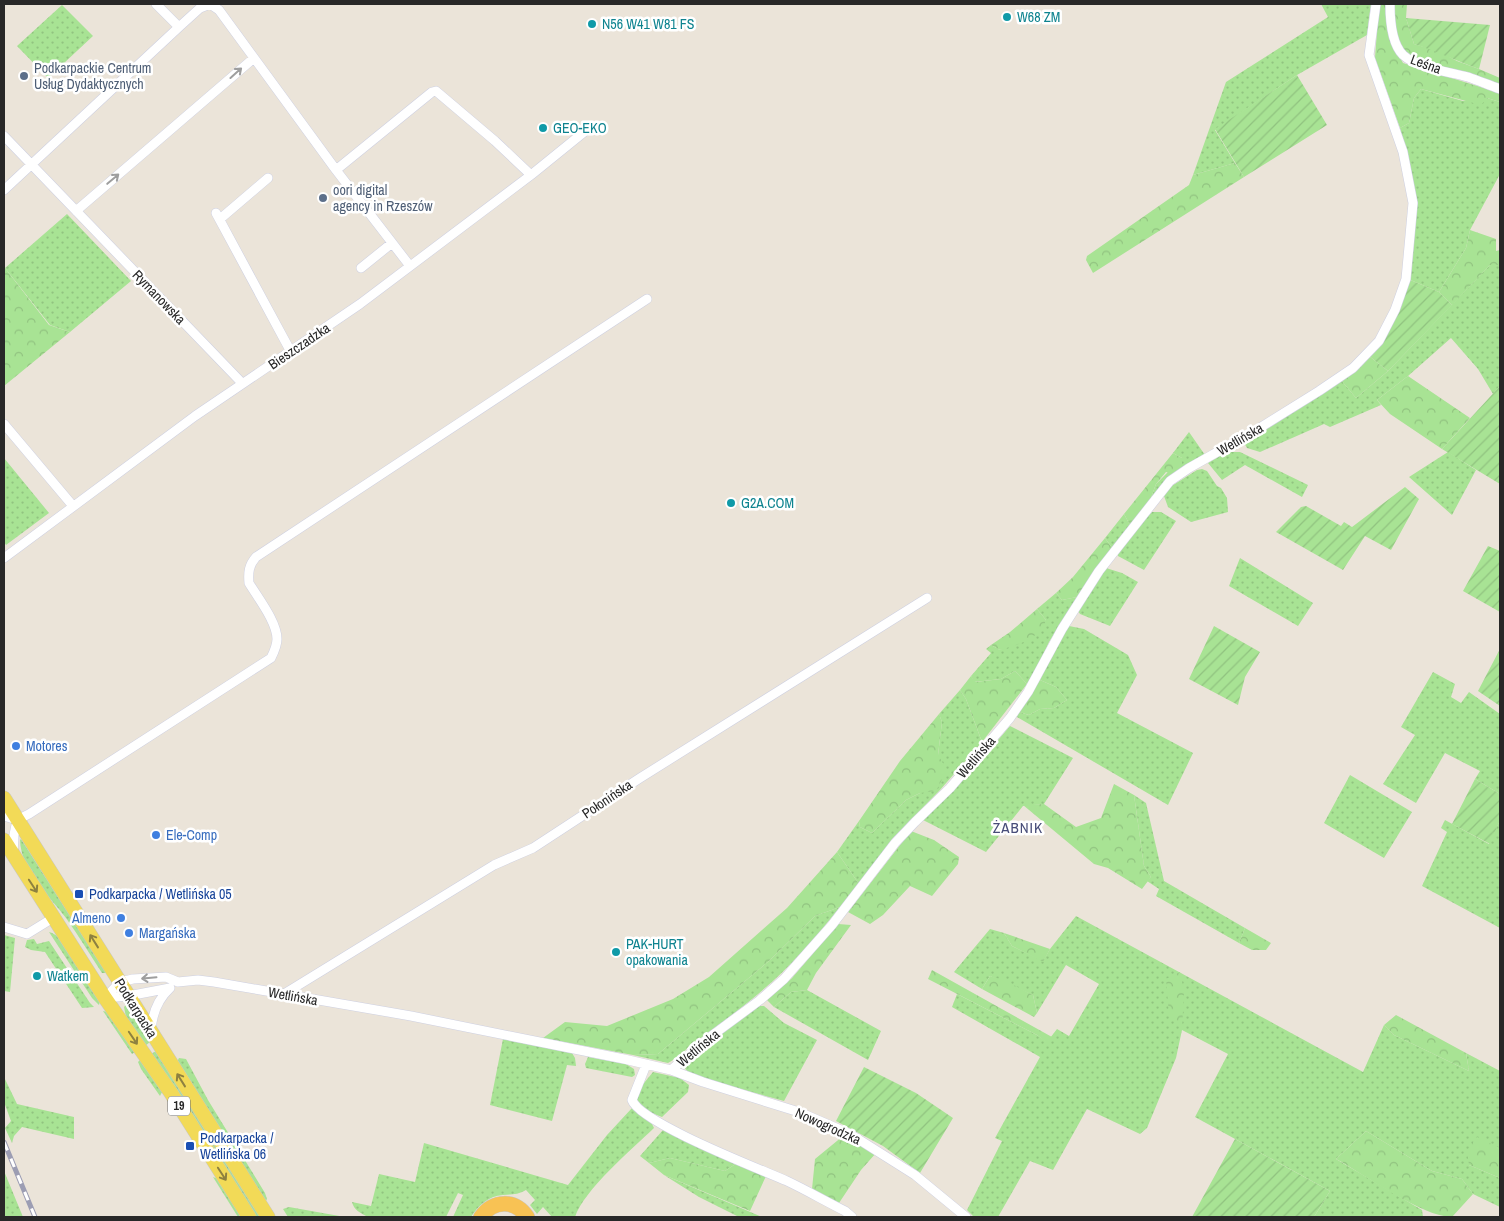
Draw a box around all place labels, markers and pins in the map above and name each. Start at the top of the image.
place label: W68 ZM [1017,8,1060,26]
marker: W68 ZM [1001,11,1013,23]
place label: N56 W41 W81 FS [602,15,695,33]
marker: N56 W41 W81 FS [586,18,598,30]
place label: Podkarpackie Centrum Usług Dydaktycznych [34,59,151,93]
marker: Podkarpackie Centrum Usług Dydaktycznych [18,70,30,82]
place label: GEO-EKO [553,119,607,137]
marker: GEO-EKO [537,122,549,134]
place label: oori digital agency in Rzeszów [333,181,433,215]
marker: oori digital agency in Rzeszów [317,192,329,204]
place label: G2A.COM [741,494,794,512]
marker: G2A.COM [725,497,737,509]
place label: Motores [26,737,68,755]
marker: Motores [10,740,22,752]
place label: Ele-Comp [166,826,217,844]
marker: Ele-Comp [150,829,162,841]
place label: Podkarpacka / Wetlińska 05 [89,885,232,903]
marker: Podkarpacka / Wetlińska 05 [73,888,85,900]
place label: Almeno [71,909,111,927]
marker: Almeno [115,912,127,924]
place label: Margańska [139,924,196,942]
marker: Margańska [123,927,135,939]
place label: PAK-HURT opakowania [626,935,689,969]
marker: PAK-HURT opakowania [610,946,622,958]
place label: Watkem [47,967,89,985]
marker: Watkem [31,970,43,982]
place label: Podkarpacka / Wetlińska 06 [200,1129,274,1163]
marker: Podkarpacka / Wetlińska 06 [184,1140,196,1152]

